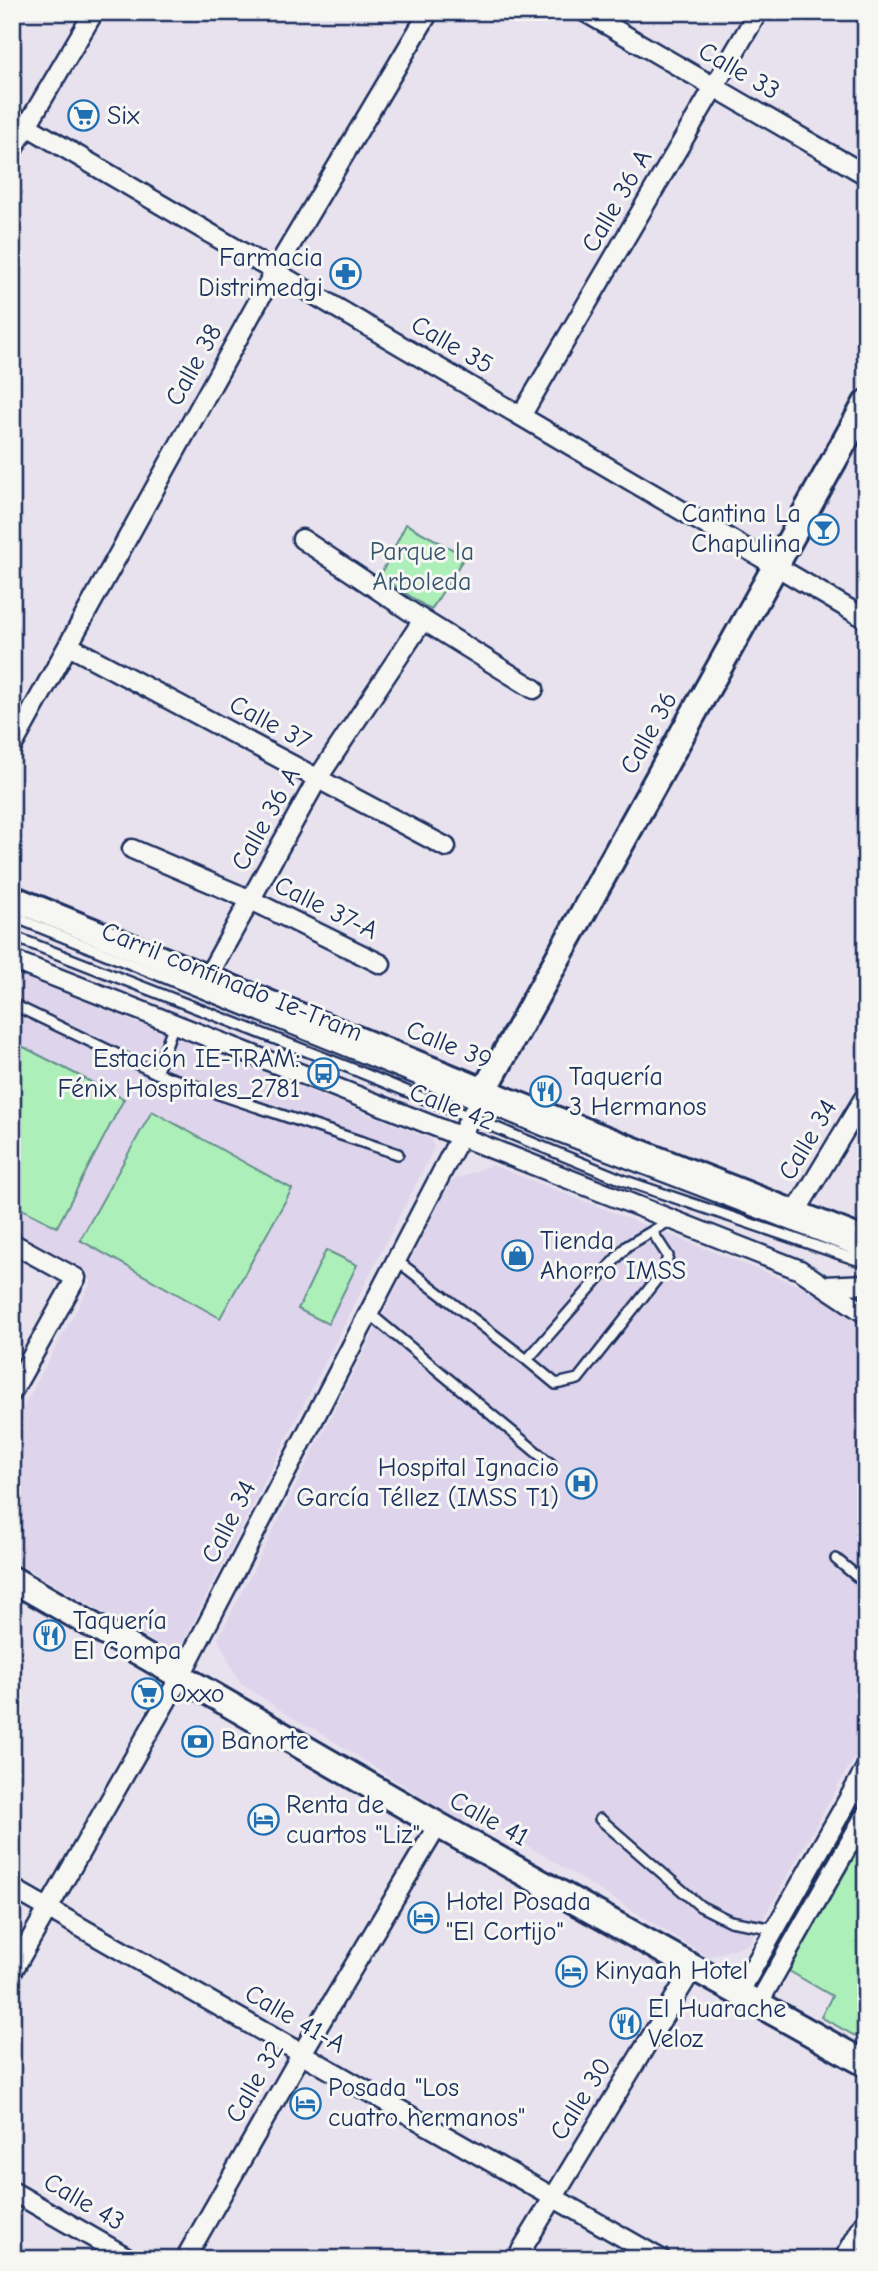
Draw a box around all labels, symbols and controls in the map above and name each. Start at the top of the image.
street label: Calle 33 [693,36,785,106]
supermarket icon: Six [67,99,101,133]
place label: Six [107,101,140,131]
street label: Calle 36 A [576,144,658,258]
place label: Farmacia Distrimedgi [198,243,323,303]
pharmacy icon: Farmacia Distrimedgi [329,256,363,290]
street label: Calle 35 [406,310,498,380]
street label: Calle 38 [159,319,229,411]
place label: Cantina La Chapulina [681,499,801,559]
bar icon: Cantina La Chapulina [807,512,841,546]
park label: Parque la Arboleda [370,537,474,597]
street label: Calle 36 [614,686,684,780]
street label: Calle 37 [224,689,316,757]
street label: Calle 36 A [225,762,307,876]
street label: Calle 37-A [269,870,383,946]
street label: Carril confinado Ie-Tram [97,916,367,1048]
street label: Calle 39 [402,1014,496,1076]
place label: Estación IE-TRAM: Fénix Hospitales_2781 [57,1044,300,1104]
bus stop icon: Estación IE-TRAM: Fénix Hospitales_2781 [306,1057,340,1091]
place label: Taquería 3 Hermanos [569,1062,707,1122]
restaurant icon: Taquería 3 Hermanos [529,1075,563,1109]
street label: Calle 42 [405,1077,499,1137]
street label: Calle 34 [772,1094,844,1186]
place label: Tienda Ahorro IMSS [540,1226,686,1286]
shop icon: Tienda Ahorro IMSS [500,1239,534,1273]
place label: Hospital Ignacio García Téllez (IMSS T1) [296,1453,559,1513]
hospital icon: Hospital Ignacio García Téllez (IMSS T1) [565,1466,599,1500]
street label: Calle 34 [196,1476,262,1568]
place label: Taquería El Compa [73,1606,182,1666]
restaurant icon: Taquería El Compa [33,1619,67,1653]
supermarket icon: Oxxo [130,1677,164,1711]
place label: Oxxo [170,1679,225,1709]
bank icon: Banorte [181,1724,215,1758]
place label: Banorte [221,1726,309,1756]
street label: Calle 41 [444,1785,534,1853]
place label: Renta de cuartos "Liz" [286,1790,420,1850]
hotel icon: Renta de cuartos "Liz" [246,1803,280,1837]
place label: Hotel Posada "El Cortijo" [446,1887,591,1947]
hotel icon: Hotel Posada "El Cortijo" [406,1900,440,1934]
hotel icon: Kinyaah Hotel [555,1954,589,1988]
place label: Kinyaah Hotel [595,1956,748,1986]
street label: Calle 41-A [239,1978,351,2060]
place label: El Huarache Veloz [648,1994,786,2054]
restaurant icon: El Huarache Veloz [608,2007,642,2041]
street label: Calle 32 [220,2036,290,2128]
street label: Calle 30 [544,2052,618,2146]
place label: Posada "Los cuatro hermanos" [328,2073,525,2133]
hotel icon: Posada "Los cuatro hermanos" [288,2086,322,2120]
street label: Calle 43 [38,2167,130,2237]

